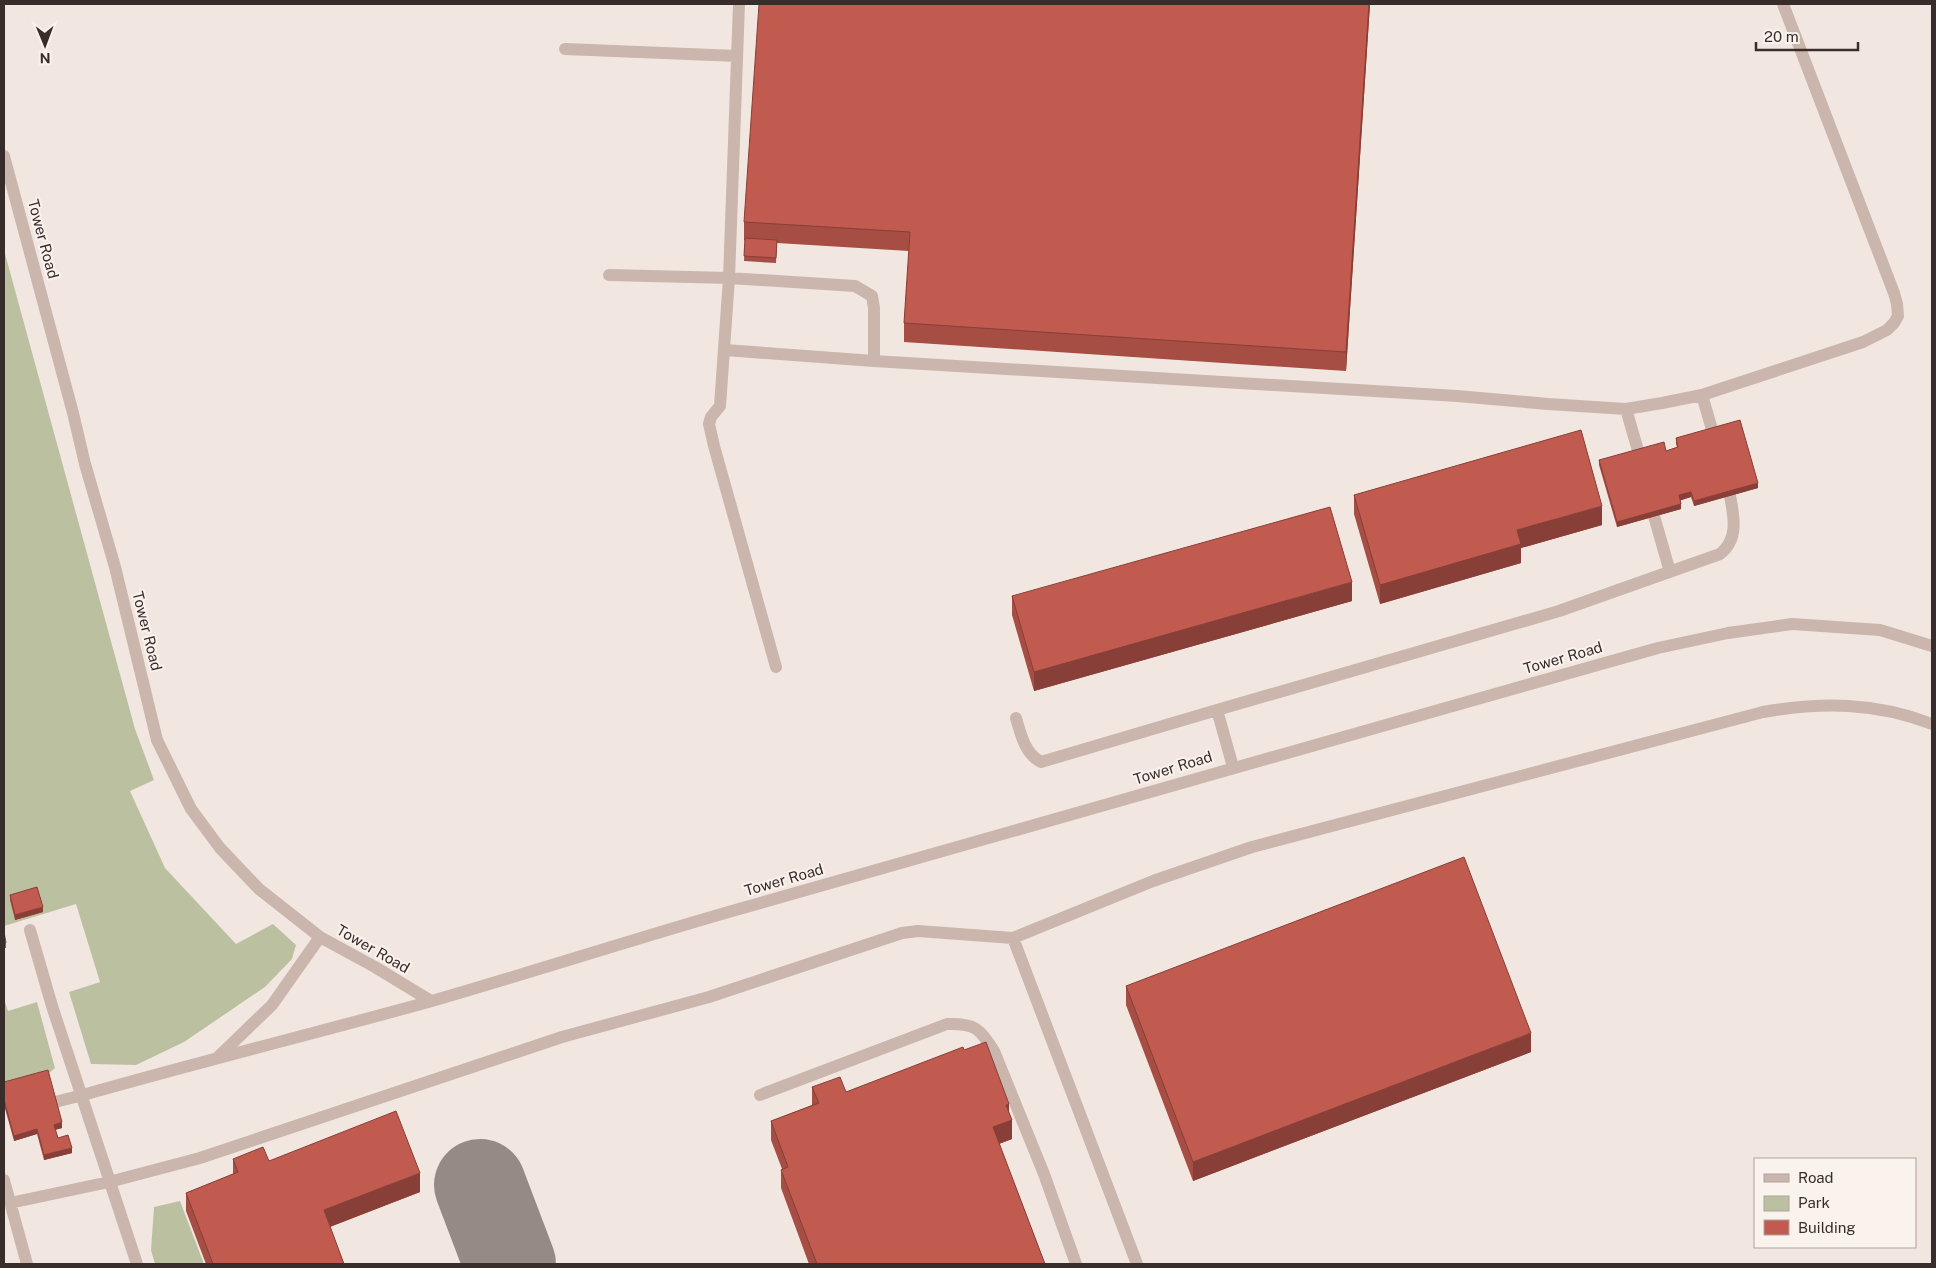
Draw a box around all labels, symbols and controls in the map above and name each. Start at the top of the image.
north arrow [20,20,70,70]
scale bar [1756,20,1858,52]
text: 20 m [1764,28,1799,45]
text: N [40,50,51,66]
street label: Tower Road [25,197,62,280]
street label: Tower Road [129,589,166,672]
street label: Tower Road [1521,638,1604,677]
street label: Tower Road [1131,748,1214,788]
street label: Tower Road [742,860,825,899]
street label: Tower Road [334,921,413,976]
legend [1754,1158,1916,1248]
text: Road [1798,1169,1834,1186]
text: Park [1798,1194,1830,1211]
text: Building [1798,1219,1856,1236]

